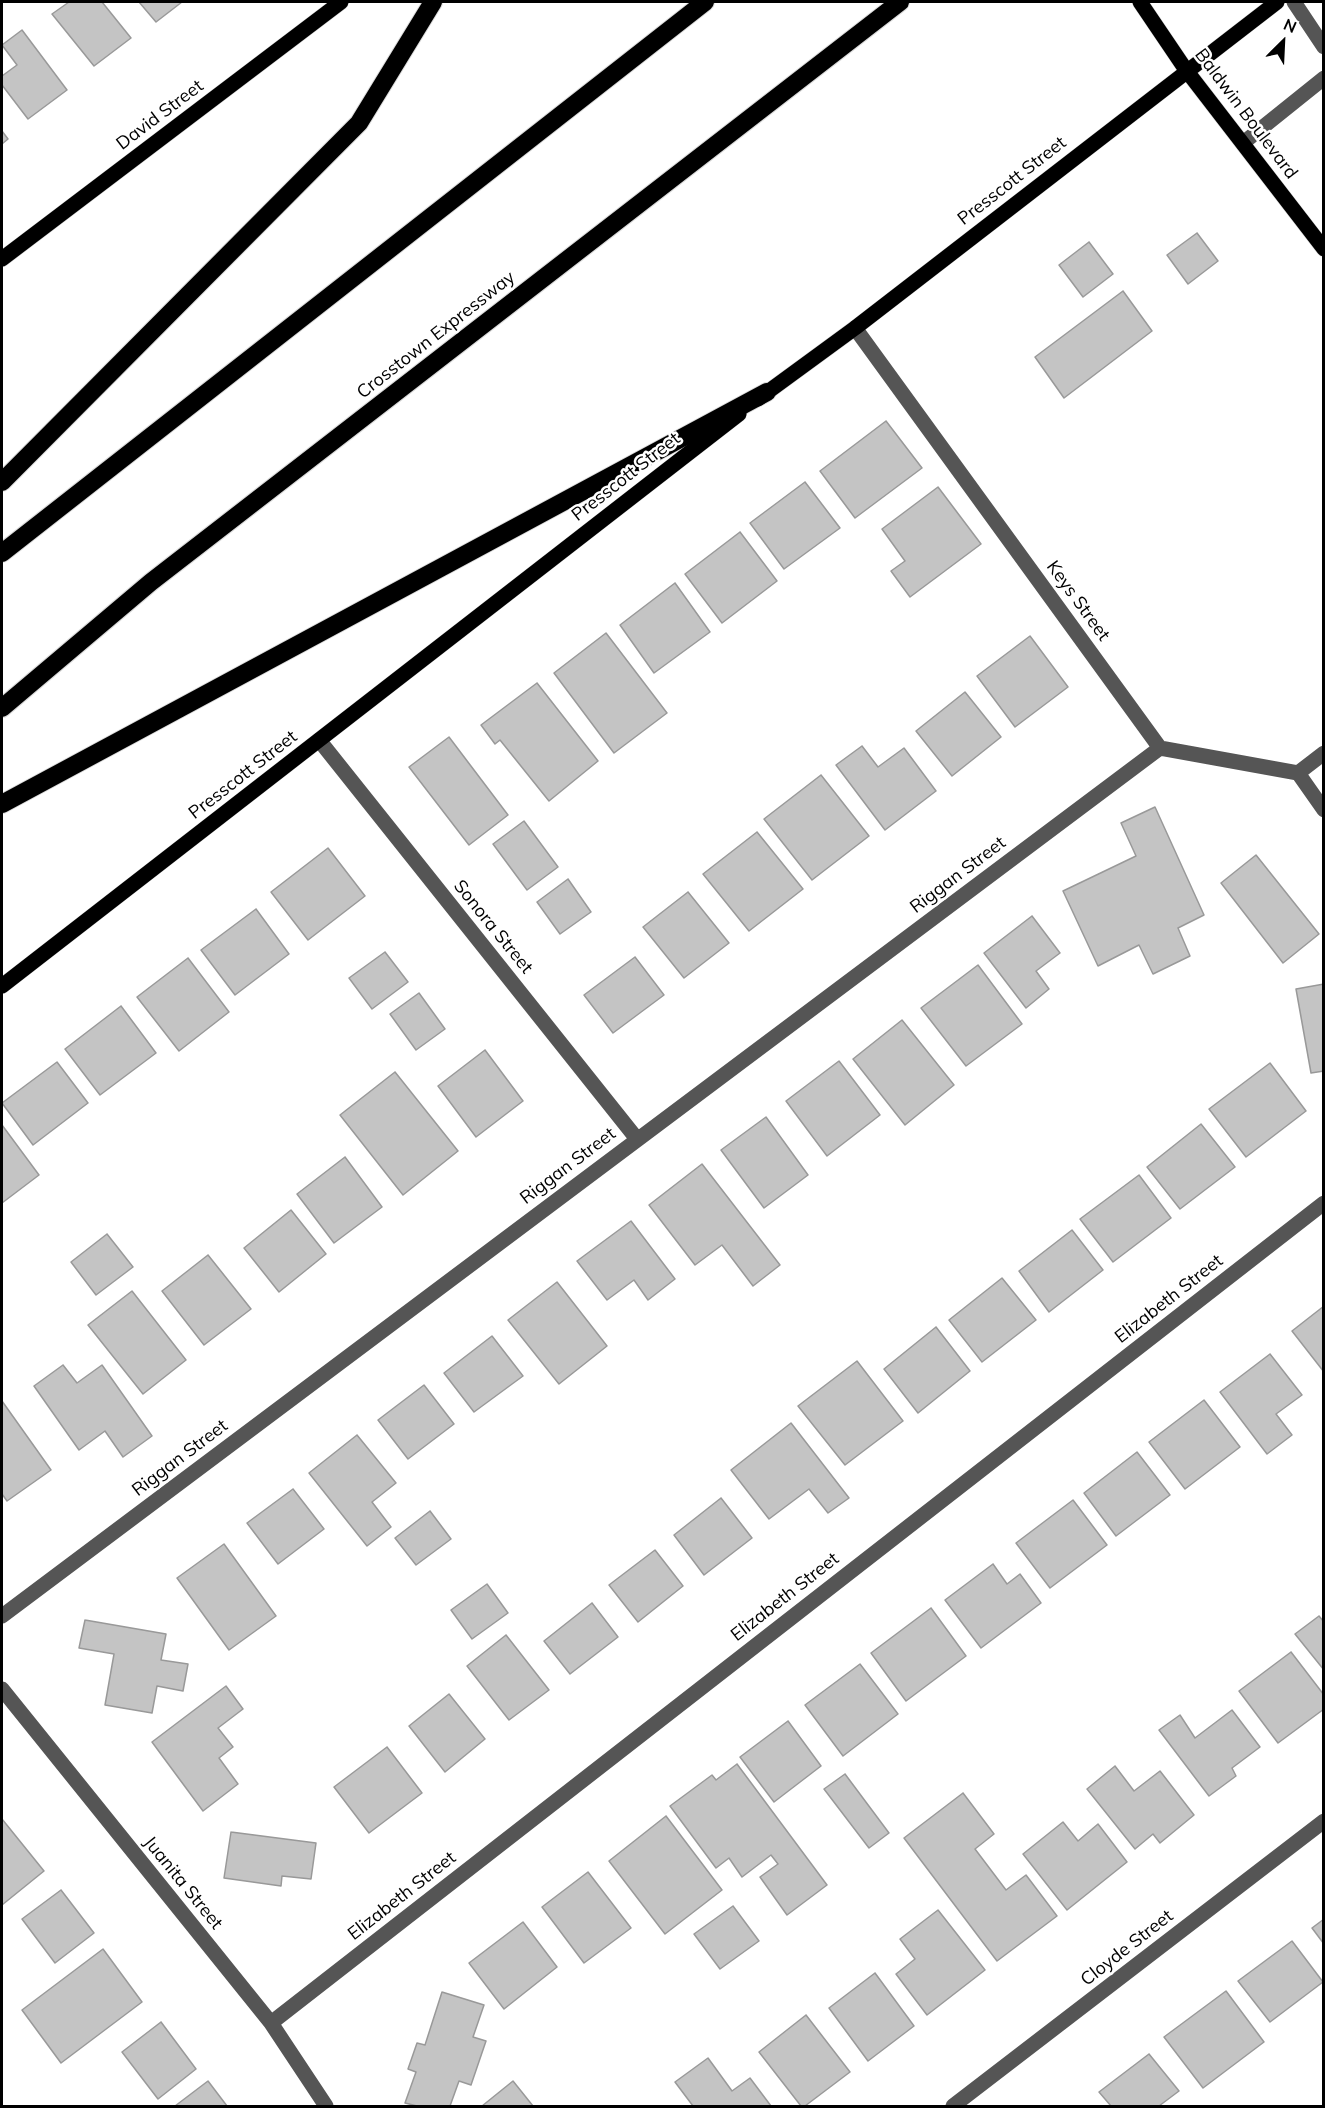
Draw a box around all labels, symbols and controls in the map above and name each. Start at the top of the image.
north arrow [1253,12,1313,72]
text: N [1281,14,1300,37]
street label: Baldwin Boulevard [1190,45,1302,183]
street label: David Street [112,75,208,155]
street label: Presscott Street [954,132,1070,230]
street label: Crosstown Expressway [353,267,519,403]
street label: Presscott Street [568,428,684,526]
street label: Keys Street [1042,557,1114,645]
street label: Presscott Street [185,726,301,824]
street label: Riggan Street [906,832,1010,918]
street label: Sonora Street [449,876,537,978]
street label: Riggan Street [516,1123,620,1209]
street label: Elizabeth Street [1111,1250,1227,1348]
street label: Riggan Street [128,1415,232,1501]
street label: Elizabeth Street [727,1548,843,1646]
street label: Juanita Street [139,1832,227,1934]
street label: Elizabeth Street [344,1847,460,1945]
street label: Cloyde Street [1077,1905,1177,1991]

